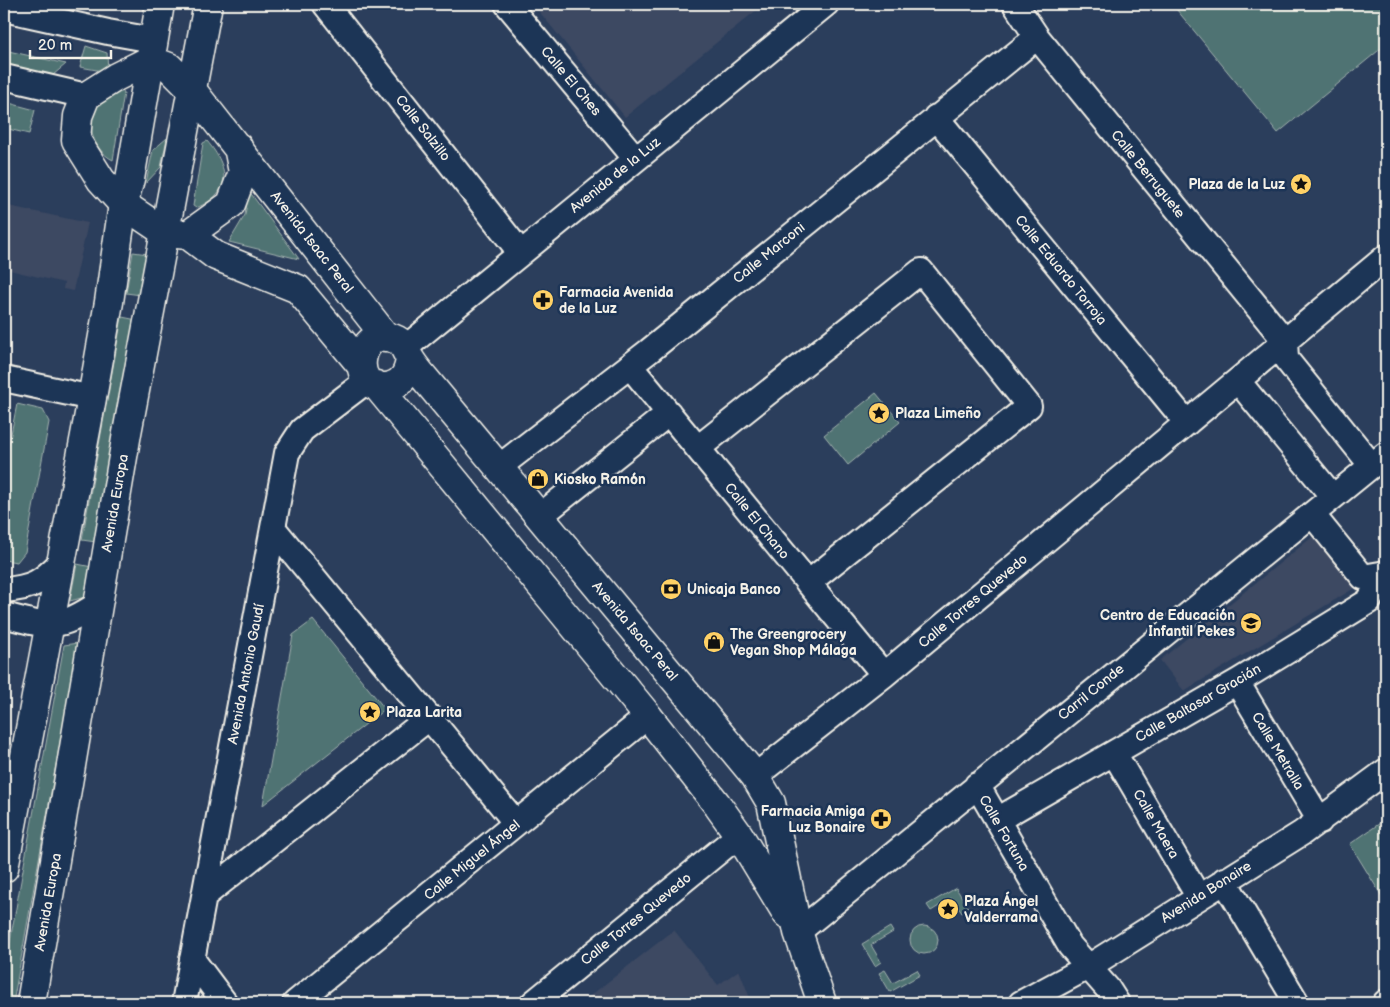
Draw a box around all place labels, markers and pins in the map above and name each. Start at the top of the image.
place icon: Plaza de la Luz [1289,172,1313,196]
place label: Plaza de la Luz [1188,176,1285,193]
place label: Farmacia Avenida de la Luz [559,284,674,317]
pharmacy icon: Farmacia Avenida de la Luz [531,288,555,312]
place icon: Plaza Limeño [867,401,891,425]
place label: Plaza Limeño [895,405,981,422]
shop icon: Kiosko Ramón [526,467,550,491]
place label: Kiosko Ramón [554,471,646,488]
bank icon: Unicaja Banco [659,577,683,601]
place label: Unicaja Banco [687,581,781,598]
place label: Centro de Educación Infantil Pekes [1100,607,1235,640]
school or university icon: Centro de Educación Infantil Pekes [1239,611,1263,635]
place label: The Greengrocery Vegan Shop Málaga [730,626,857,659]
shop icon: The Greengrocery Vegan Shop Málaga [702,630,726,654]
place icon: Plaza Larita [358,700,382,724]
place label: Plaza Larita [386,704,462,721]
place label: Farmacia Amiga Luz Bonaire [761,803,865,836]
pharmacy icon: Farmacia Amiga Luz Bonaire [869,807,893,831]
place label: Plaza Ángel Valderrama [964,891,1038,926]
place icon: Plaza Ángel Valderrama [936,897,960,921]

